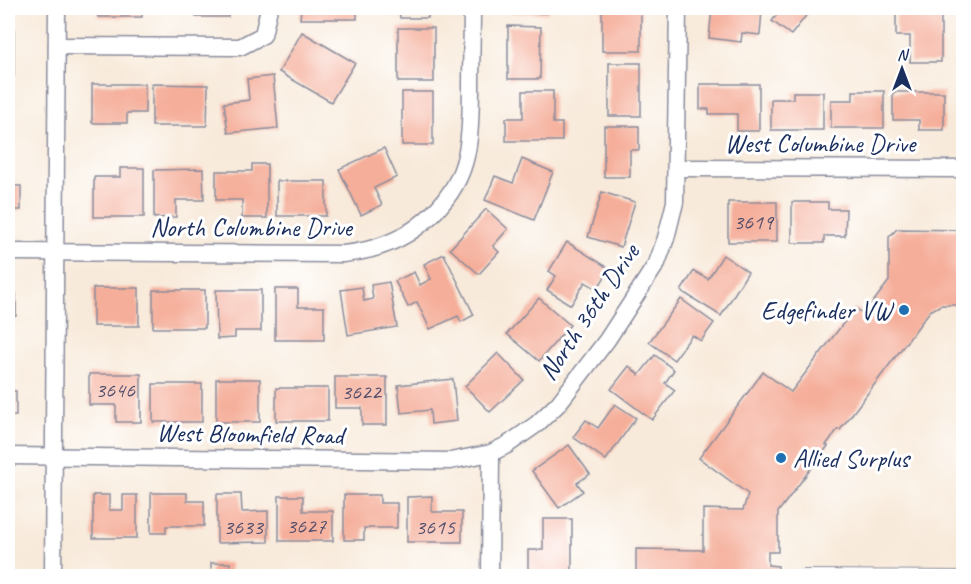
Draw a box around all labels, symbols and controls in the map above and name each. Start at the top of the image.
north arrow [872,39,932,99]
text: N [897,45,910,65]
street label: West Columbine Drive [725,127,918,160]
house number: 3619 [733,208,775,236]
street label: North Columbine Drive [150,211,354,244]
street label: North 36th Drive [531,236,648,387]
place label: Edgefinder VW [761,294,895,327]
marker: Edgefinder VW [897,303,911,317]
house number: 3646 [95,376,136,404]
house number: 3622 [341,378,383,406]
street label: West Bloomfield Road [156,416,347,452]
place label: Allied Surplus [793,442,911,475]
marker: Allied Surplus [774,451,788,465]
house number: 3627 [286,512,327,540]
house number: 3633 [223,513,265,541]
house number: 3615 [415,513,456,541]

